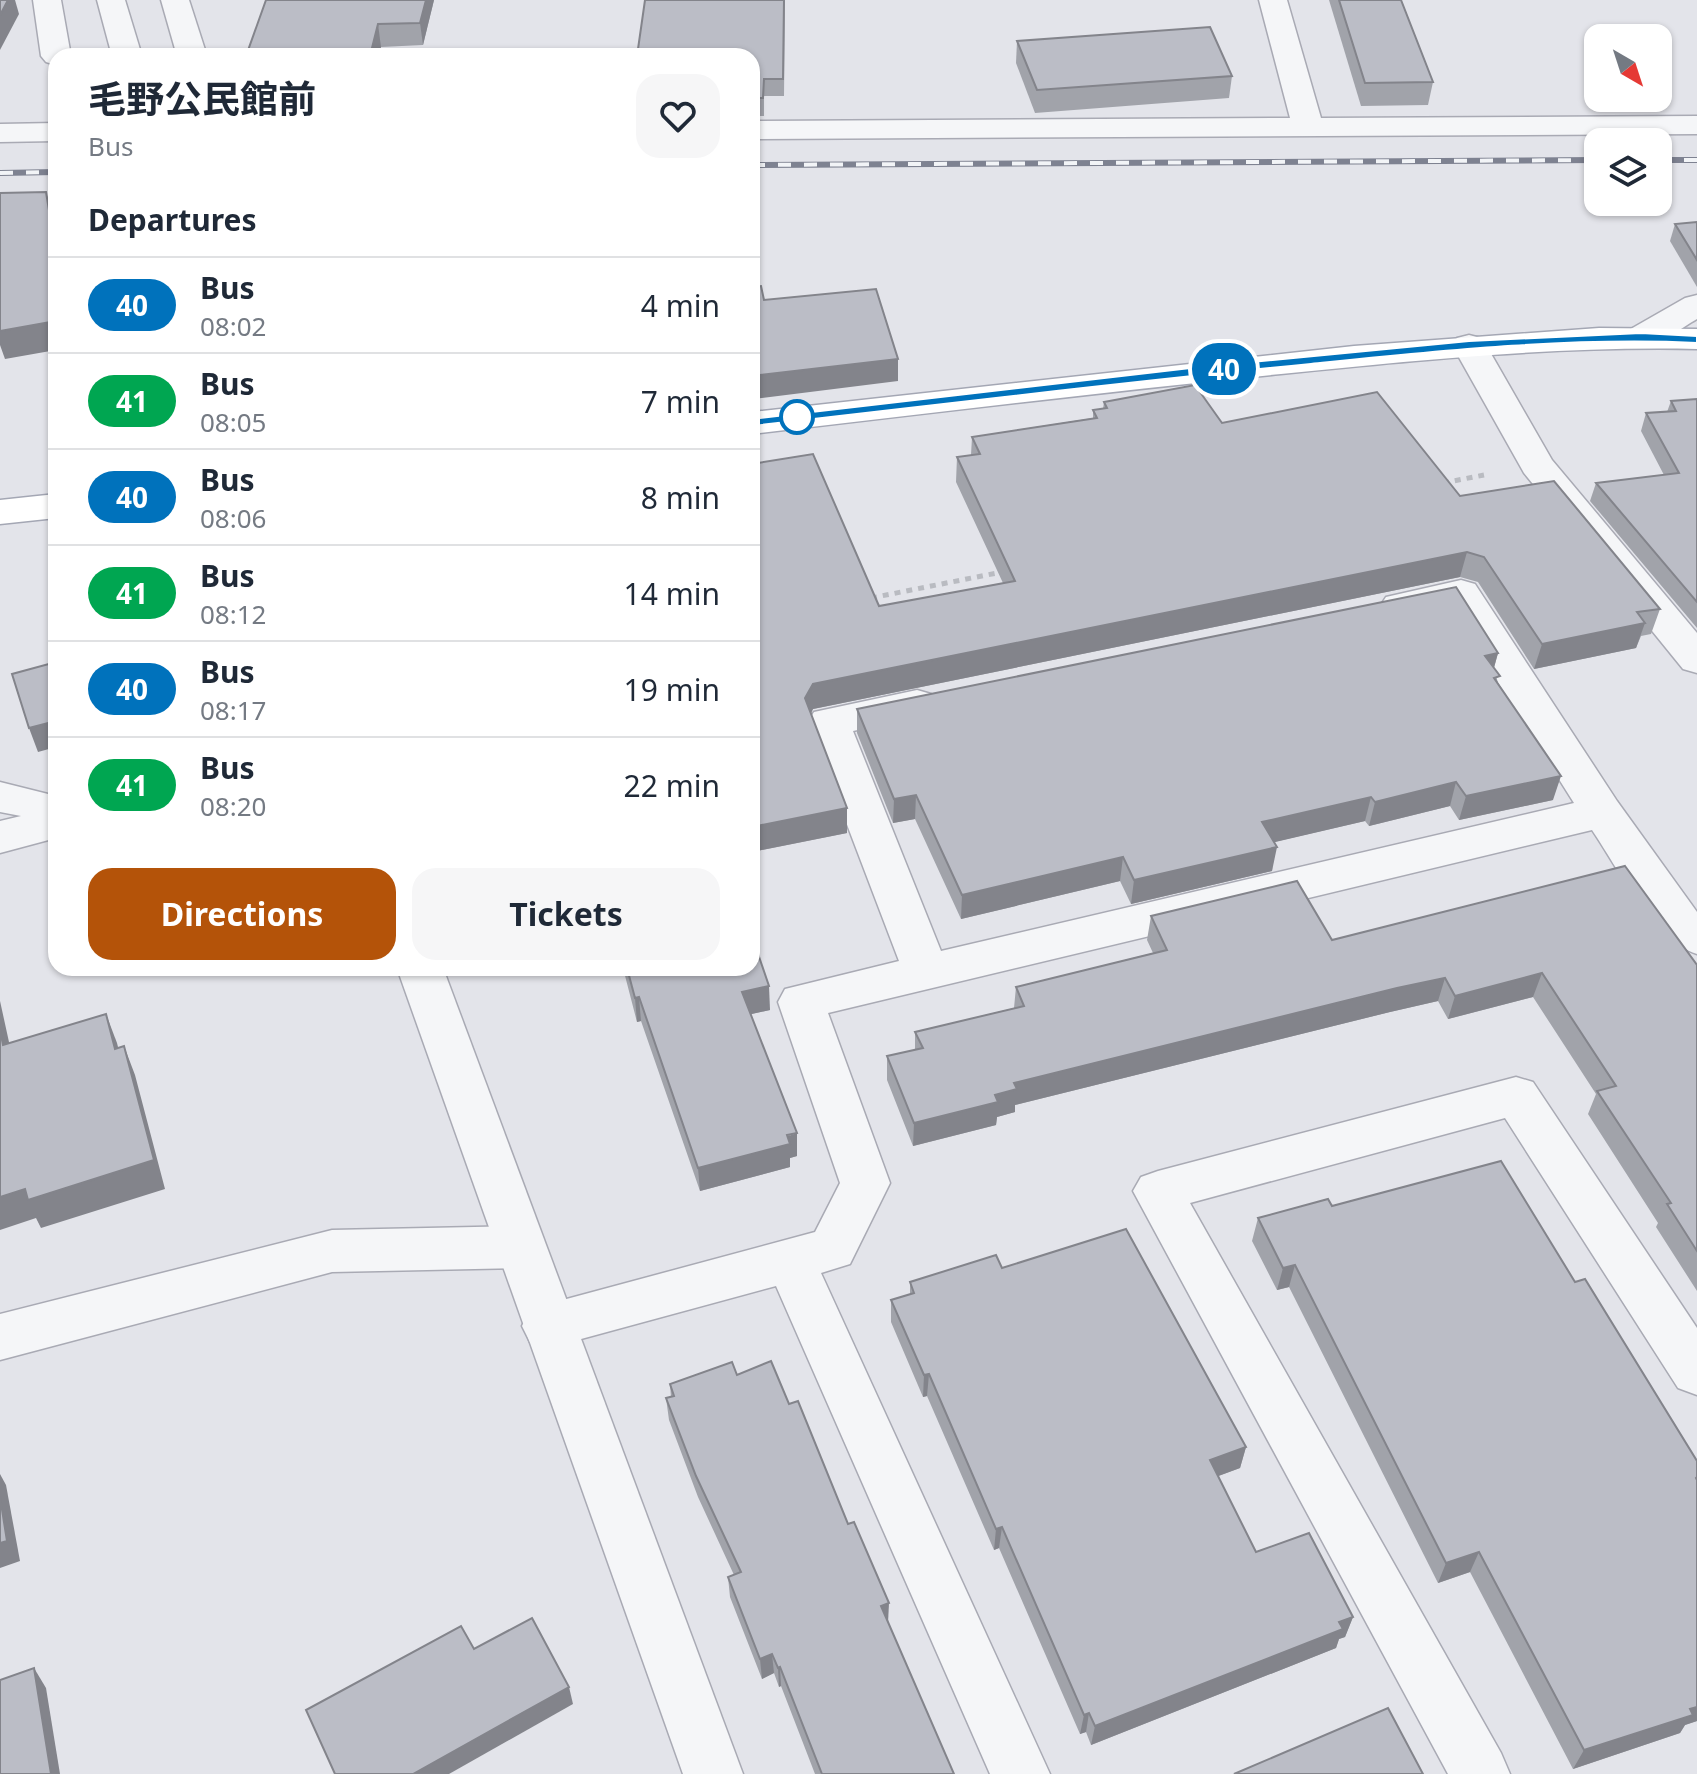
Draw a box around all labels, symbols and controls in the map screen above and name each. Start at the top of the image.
north arrow [1584,24,1672,112]
map controls [1584,24,1672,216]
text: 毛野公民館前 [88,72,316,124]
button: heart [636,74,720,158]
text: Bus [88,128,133,164]
button: layers [1584,128,1672,216]
text: Departures [88,199,257,240]
text: Bus [200,267,255,308]
text: 4 min [641,285,720,326]
text: 40 [116,286,148,324]
text: 08:02 [200,308,266,344]
line badge: 40 [1188,343,1260,395]
text: 40 [1208,350,1240,388]
text: Bus [200,363,255,404]
text: 7 min [641,381,720,422]
text: 41 [116,382,148,420]
unlabelled marker [780,400,814,434]
text: 08:05 [200,404,266,440]
text: Bus [200,459,255,500]
text: 8 min [641,477,720,518]
text: 40 [116,478,148,516]
text: 08:06 [200,500,266,536]
text: Bus [200,555,255,596]
text: 14 min [624,573,720,614]
text: 41 [116,574,148,612]
text: 08:12 [200,596,266,632]
text: Bus [200,651,255,692]
text: 19 min [624,669,720,710]
text: 40 [116,670,148,708]
text: 08:17 [200,692,266,728]
text: Bus [200,747,255,788]
text: 22 min [624,765,720,806]
text: 41 [116,766,148,804]
text: 08:20 [200,788,266,824]
button: Directions [88,868,396,960]
button: Tickets [412,868,720,960]

